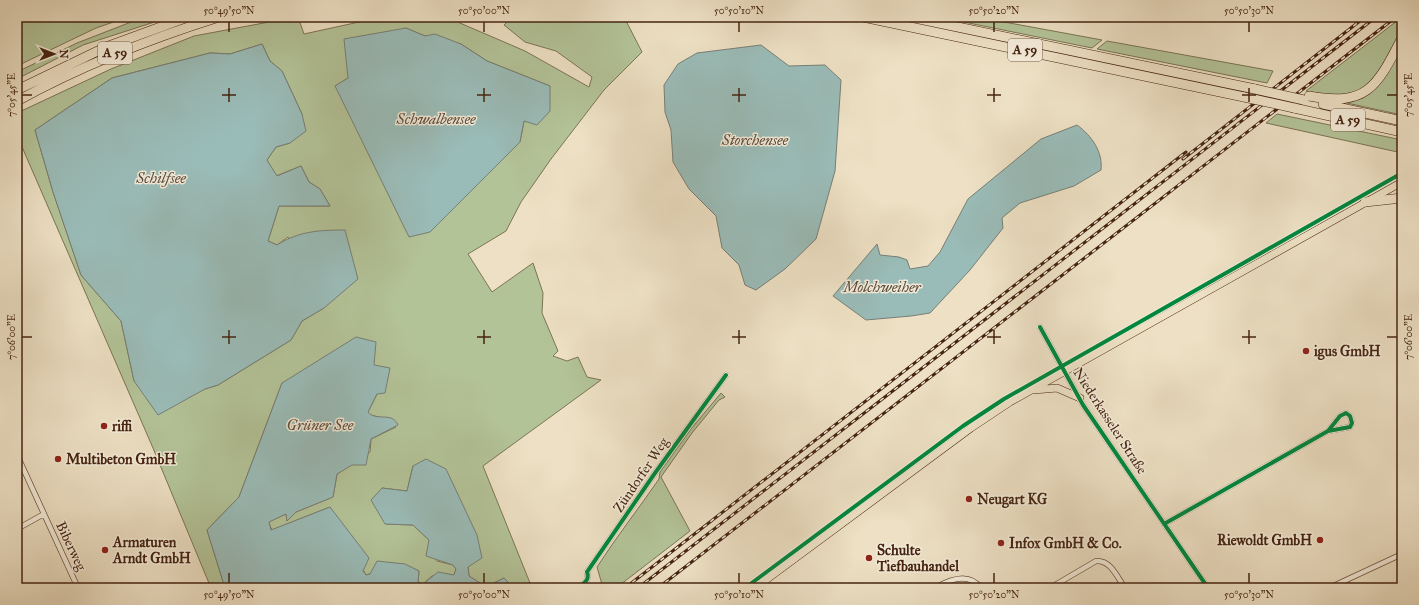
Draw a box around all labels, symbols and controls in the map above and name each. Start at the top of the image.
text: 50°49'50"N [203,5,255,17]
text: 50°50'00"N [458,5,510,17]
text: 50°50'10"N [714,5,764,17]
text: 50°50'20"N [969,5,1020,17]
text: 50°50'30"N [1224,5,1275,17]
north arrow [34,34,74,74]
road number: A 59 [1008,39,1042,61]
road number: A 59 [98,42,132,64]
text: N [57,49,70,59]
text: 7°05'45"E [6,73,18,117]
text: 7°05'45"E [1403,73,1415,117]
road number: A 59 [1331,109,1365,131]
water label: Schwalbensee [395,110,476,128]
water label: Storchensee [721,131,789,149]
water label: Schilfsee [135,169,186,187]
water label: Molchweiher [841,278,922,296]
text: 7°06'00"E [6,314,18,360]
text: 7°06'00"E [1403,314,1415,360]
place label: igus GmbH [1314,343,1381,361]
marker: igus GmbH [1301,346,1311,356]
street label: Niederkasseler Straße [1069,365,1151,477]
water label: Grüner See [287,416,354,434]
place label: riffi [111,418,133,435]
marker: riffi [99,421,109,431]
street label: Zündorfer Weg [610,434,673,516]
place label: Multibeton GmbH [66,451,176,468]
marker: Multibeton GmbH [53,454,63,464]
place label: Neugart KG [977,491,1048,509]
marker: Neugart KG [964,494,974,504]
street label: Biberweg [52,519,90,574]
place label: Riewoldt GmbH [1217,532,1312,549]
place label: Armaturen Arndt GmbH [112,534,191,567]
place label: Infox GmbH & Co. [1009,535,1122,552]
marker: Riewoldt GmbH [1315,535,1325,545]
marker: Infox GmbH & Co. [996,538,1006,548]
place label: Schulte Tiefbauhandel [876,542,960,575]
marker: Armaturen Arndt GmbH [100,545,110,555]
marker: Schulte Tiefbauhandel [864,553,874,563]
text: 50°49'50"N [203,589,255,601]
text: 50°50'00"N [458,589,510,601]
text: 50°50'10"N [714,589,764,601]
text: 50°50'20"N [969,589,1020,601]
text: 50°50'30"N [1224,589,1275,601]

